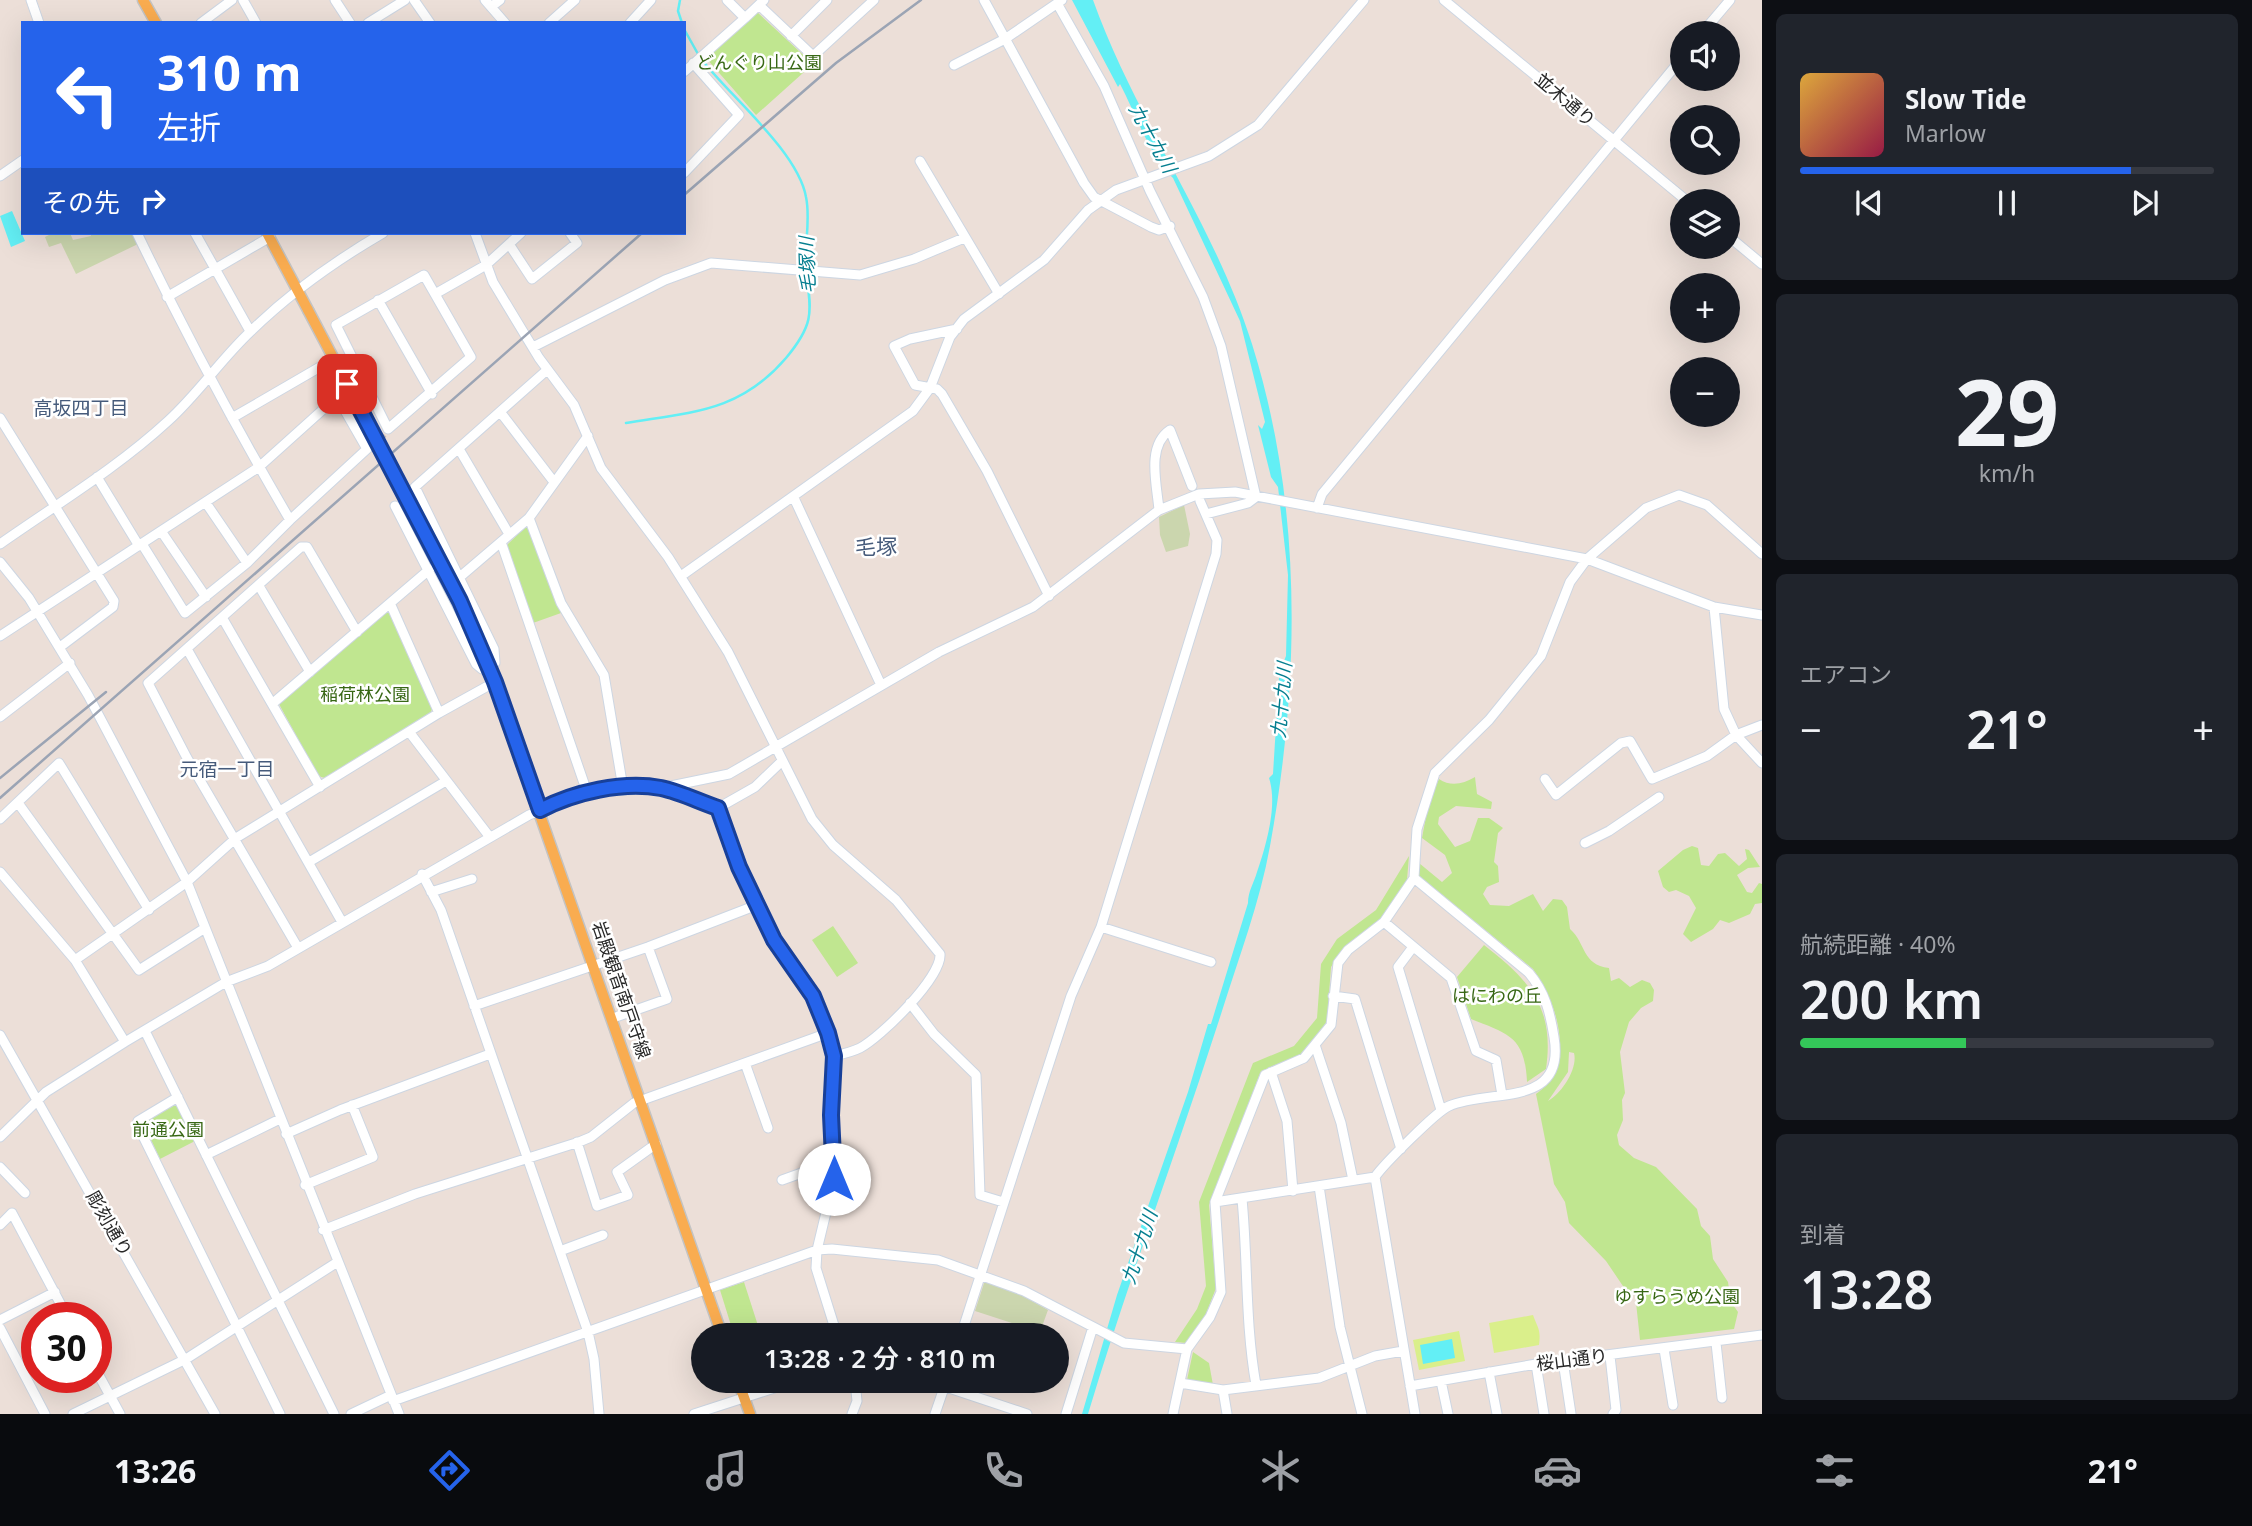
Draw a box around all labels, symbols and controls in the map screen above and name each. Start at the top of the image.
map controls [1670,21,1740,427]
button: sound [1670,21,1740,91]
text: 310 m [157,39,302,105]
icon: left [42,49,133,140]
park label: どんぐり山公園 [696,50,822,74]
street label: 並木通り [1530,67,1601,132]
text: Slow Tide [1905,81,2027,117]
water label: 九十九川 [1123,98,1184,179]
text: 左折 [157,105,221,148]
button: search [1670,105,1740,175]
text: Marlow [1905,117,1986,149]
icon: right [134,182,172,220]
text: その先 [42,184,120,220]
icon: previous [1850,184,1888,222]
icon: pause [1988,184,2026,222]
icon: next [2126,184,2164,222]
button: layers [1670,189,1740,259]
water label: 毛塚川 [793,234,821,294]
button: + [1670,273,1740,343]
text: 29 [1955,349,2059,473]
pin [317,354,377,414]
button: − [1670,357,1740,427]
icon: arrive [328,365,366,403]
district label: 高坂四丁目 [33,395,129,421]
text: km/h [1979,457,2035,489]
district label: 毛塚 [855,532,897,560]
text: エアコン [1800,658,1892,690]
water label: 九十九川 [1265,659,1297,739]
park label: 稲荷林公園 [320,682,410,706]
text: 21° [1966,693,2048,764]
text: − [1800,703,1822,755]
text: + [2192,703,2214,755]
district label: 元宿一丁目 [179,756,275,782]
street label: 岩殿観音南戸守線 [587,918,657,1062]
text: 航続距離 · 40% [1800,928,1956,960]
text: 200 km [1800,963,1983,1034]
park label: はにわの丘 [1452,983,1542,1007]
park label: 前通公園 [132,1117,204,1141]
position arrow [797,1142,871,1216]
street label: 彫刻通り [81,1186,138,1261]
water label: 九十九川 [1115,1205,1164,1287]
text: 到着 [1800,1218,1846,1250]
text: 13:28 [1800,1253,1933,1324]
park label: ゆすらうめ公園 [1614,1284,1740,1308]
speed limit sign: 30 [21,1302,112,1393]
text: 13:28 · 2 分 · 810 m [764,1340,996,1376]
street label: 桜山通り [1535,1343,1609,1375]
icon: directions [425,1446,474,1495]
icon: music [702,1446,751,1495]
icon: phone [979,1446,1028,1495]
icon: climate [1256,1446,1305,1495]
icon: car [1533,1446,1582,1495]
icon: filters [1810,1446,1859,1495]
text: 13:26 [114,1449,196,1492]
text: 21° [2088,1449,2138,1492]

